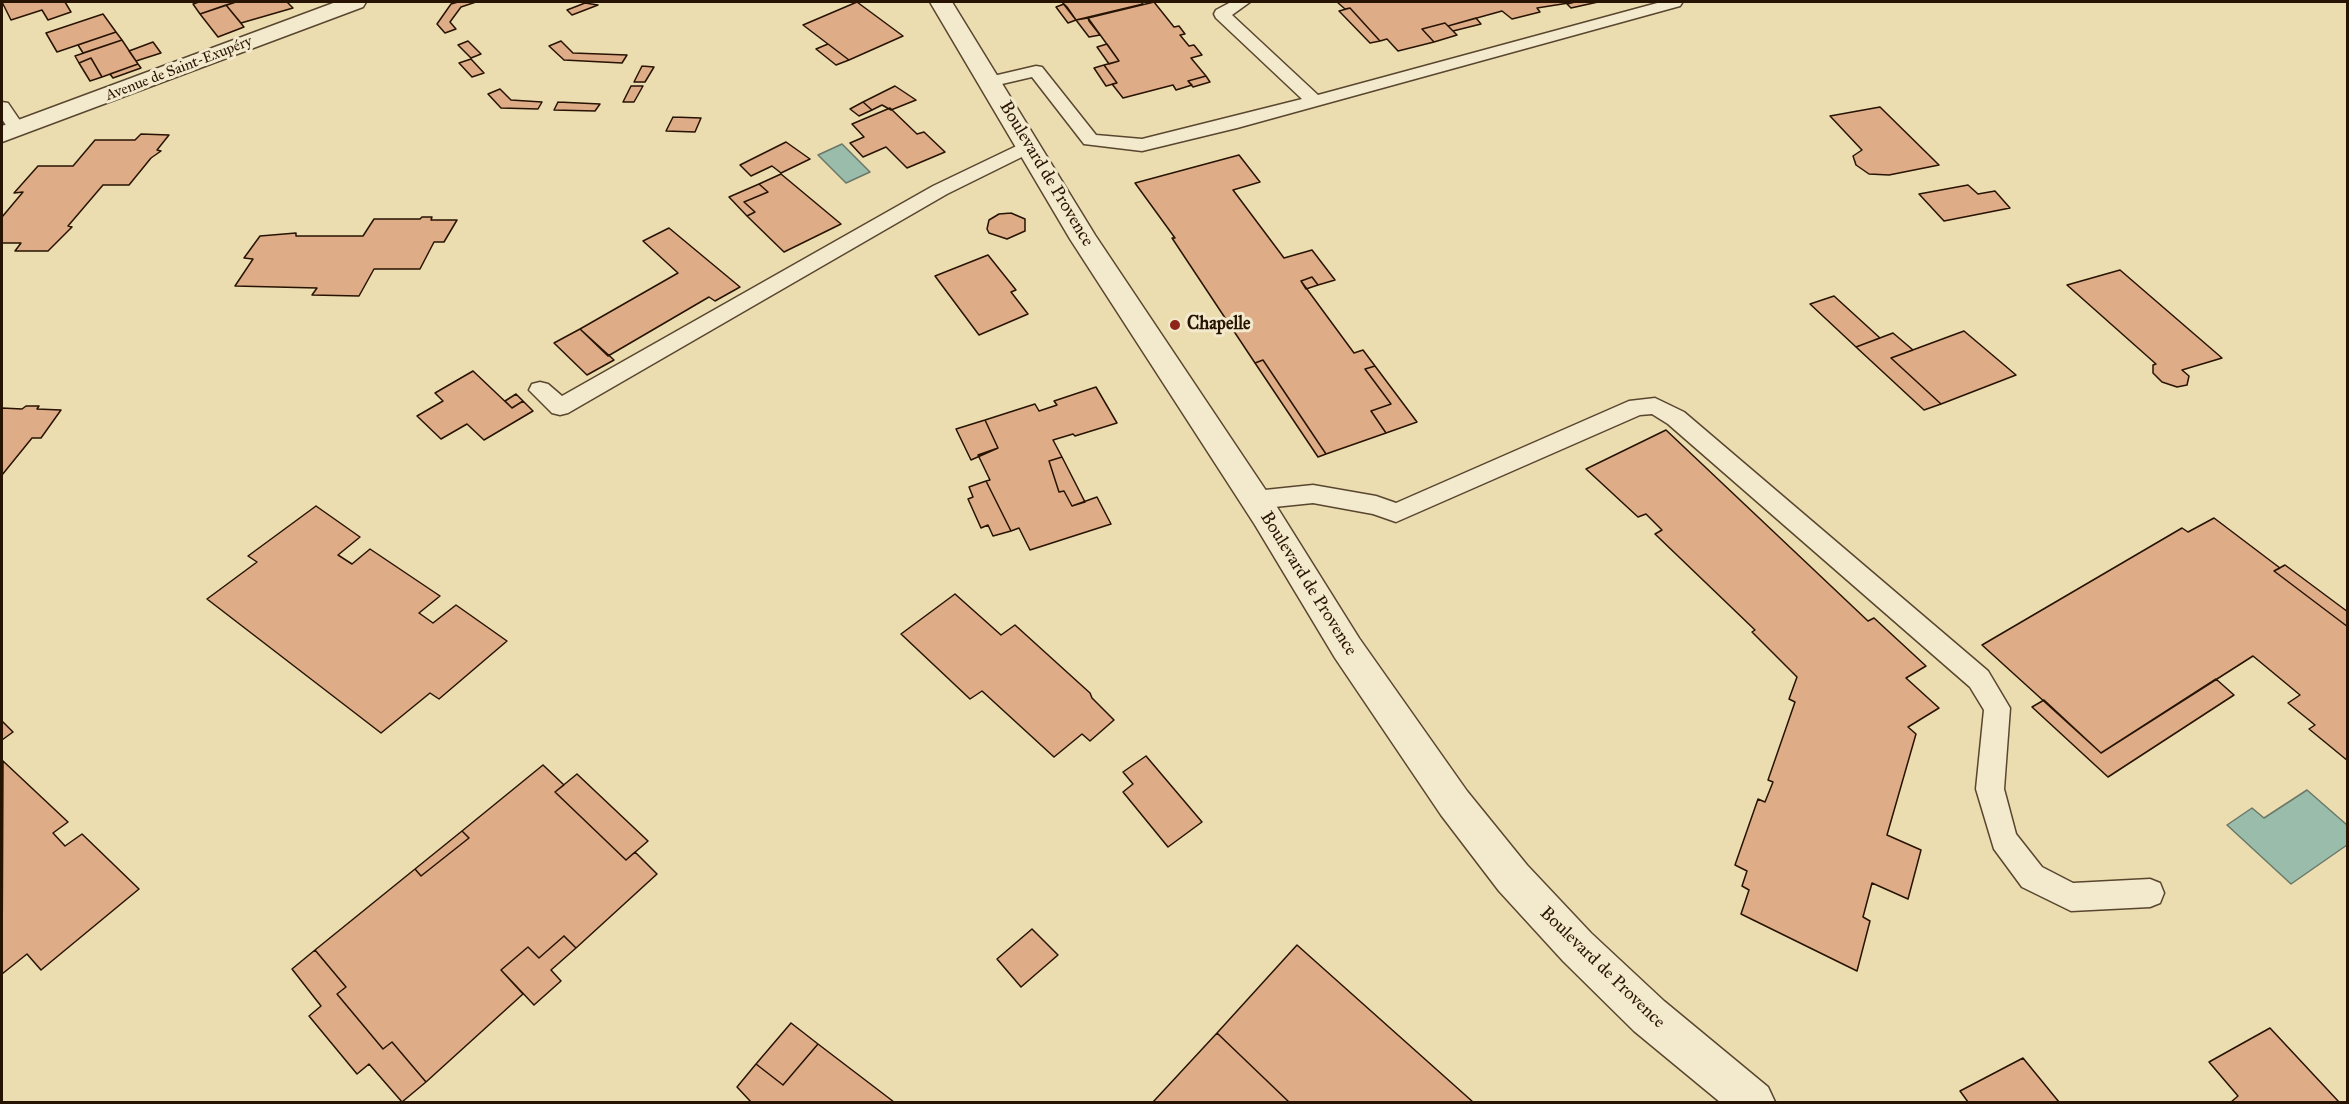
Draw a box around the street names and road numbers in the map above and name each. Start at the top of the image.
street label: Avenue de Saint-Exupéry [103,33,255,105]
street label: Boulevard de Provence [994,97,1098,251]
street label: Boulevard de Provence [1255,508,1361,660]
street label: Boulevard de Provence [1535,903,1669,1033]

